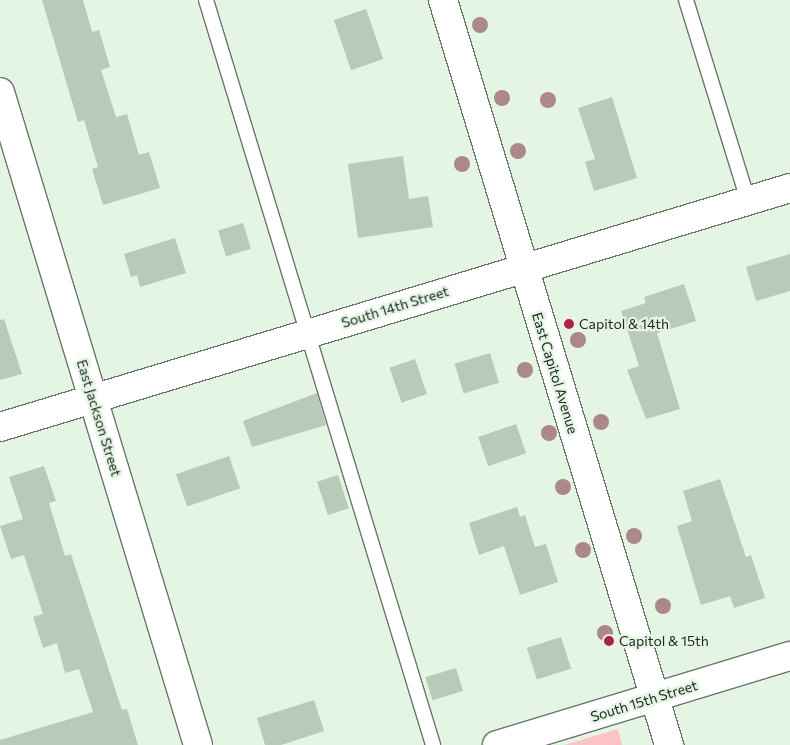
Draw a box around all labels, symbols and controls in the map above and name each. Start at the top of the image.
street label: South 14th Street [339,283,451,331]
street label: East Capitol Avenue [529,310,581,436]
place label: Capitol & 14th [579,316,669,332]
marker: Capitol & 14th [563,318,575,330]
street label: East Jackson Street [73,358,125,478]
place label: Capitol & 15th [619,633,709,649]
marker: Capitol & 15th [603,635,615,647]
street label: South 15th Street [589,677,699,725]

